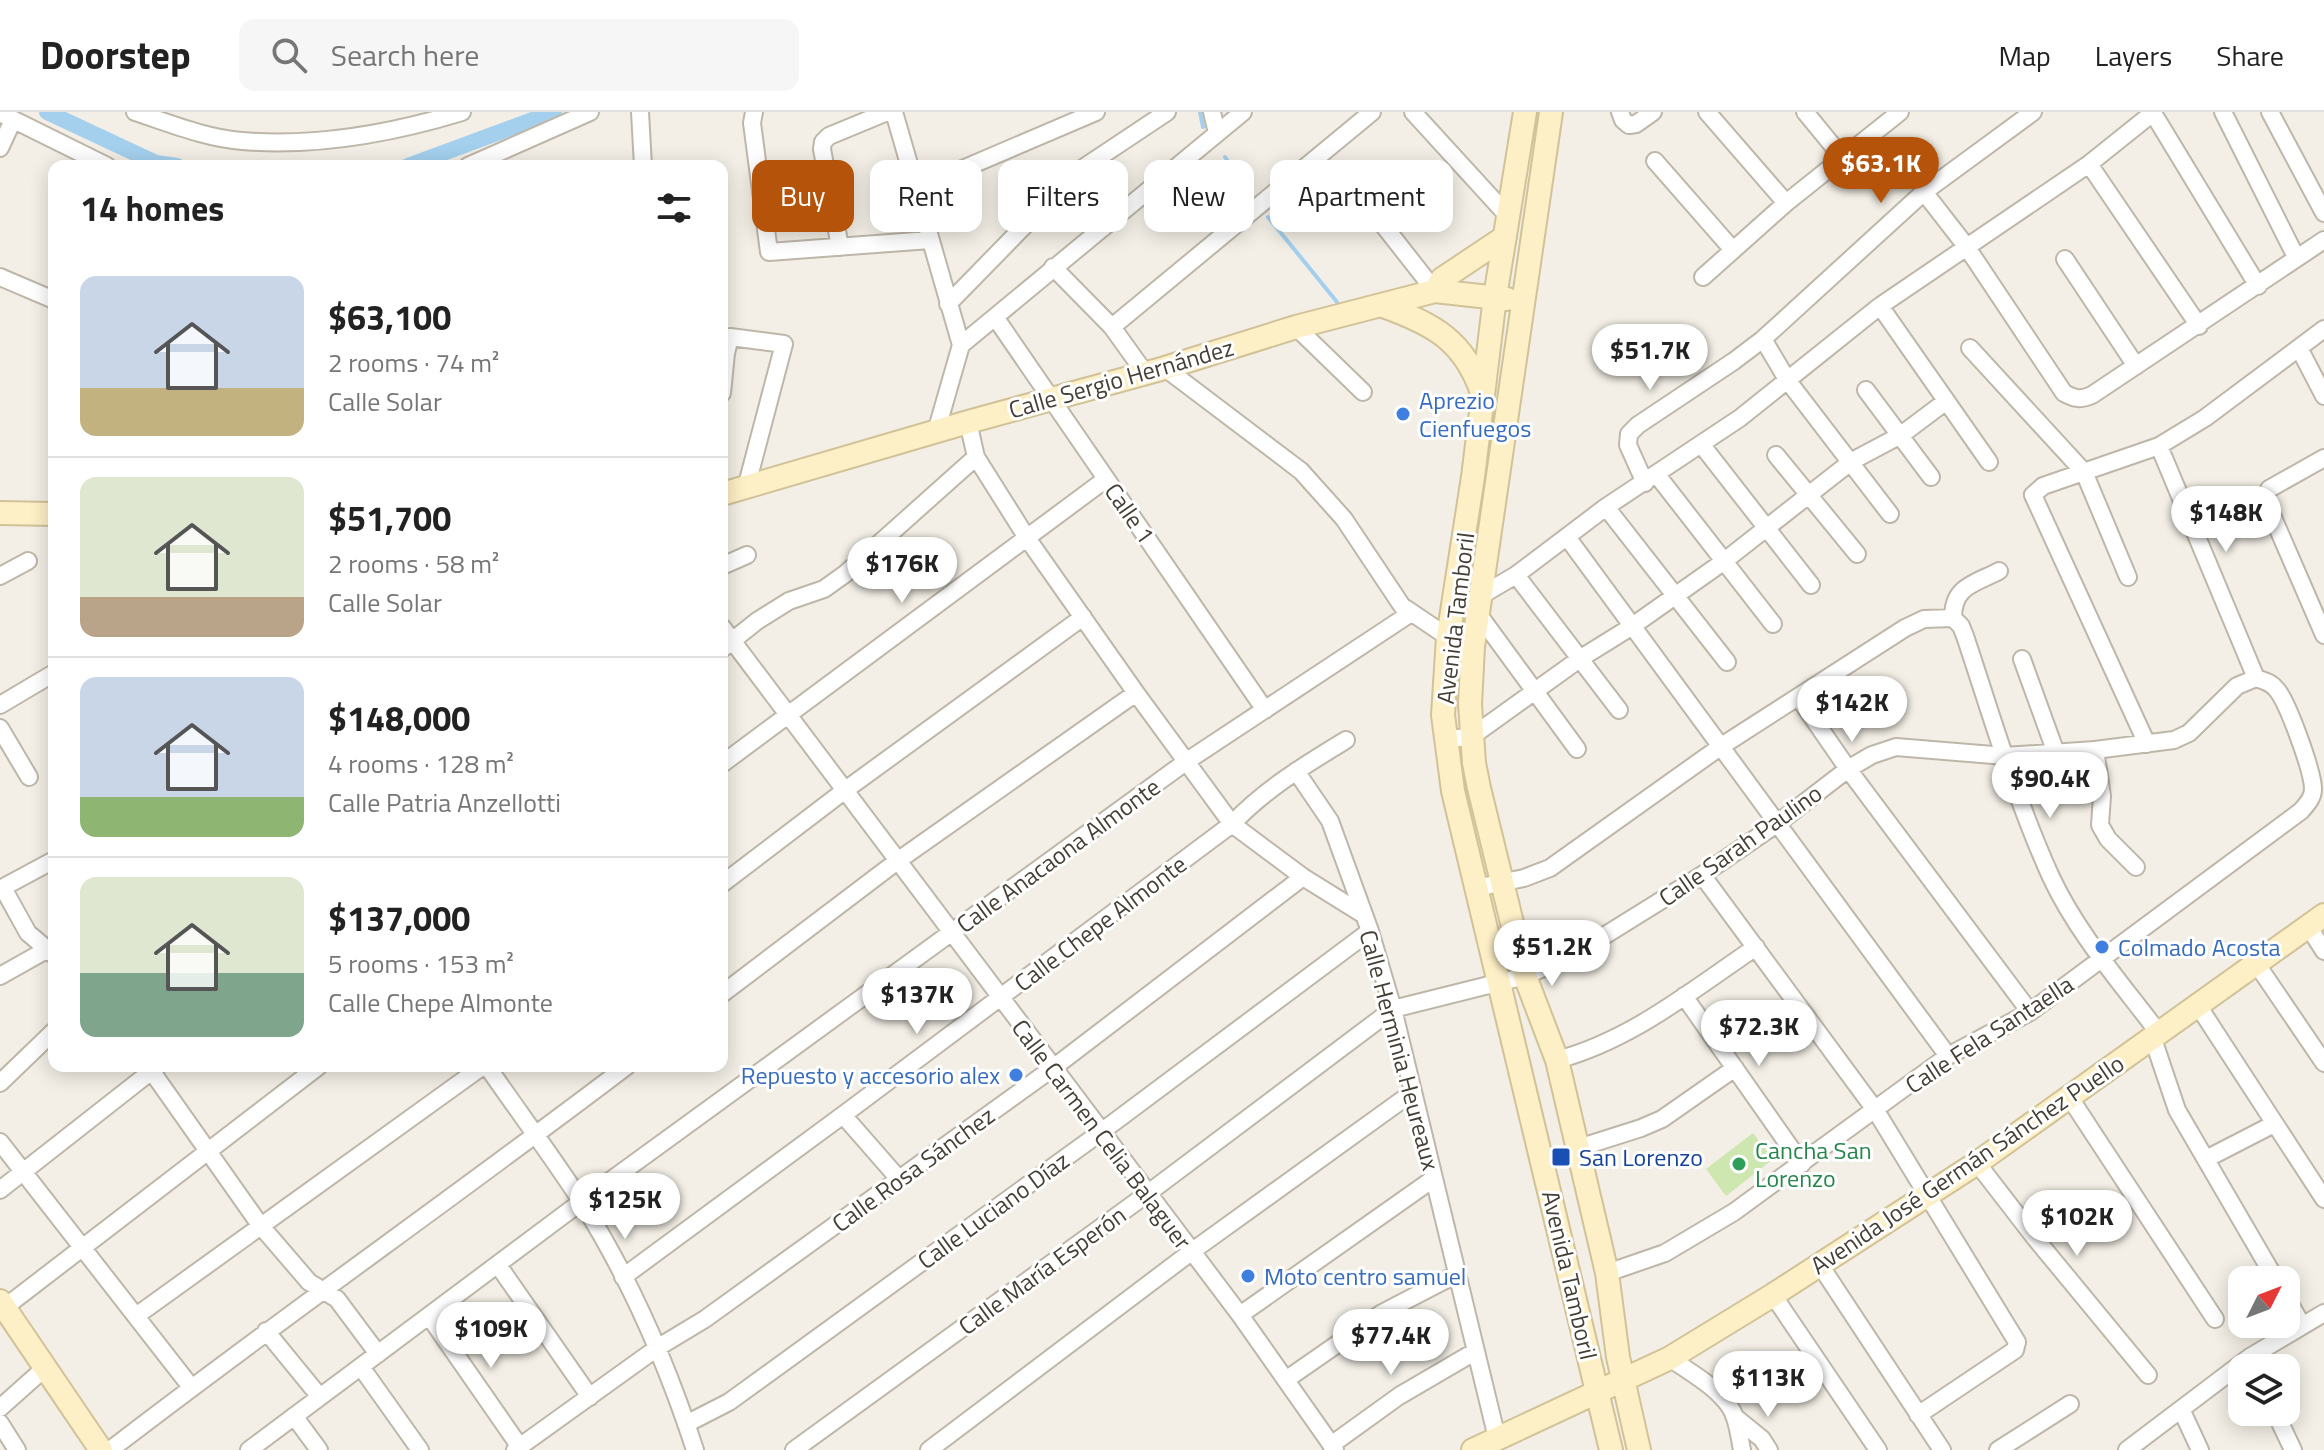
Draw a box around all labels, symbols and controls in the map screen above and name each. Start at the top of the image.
search box [239,19,799,91]
text: Doorstep [40,26,191,84]
text: Search here [331,32,479,78]
icon: search [267,33,311,77]
text: Map [1998,34,2051,77]
text: Layers [2095,34,2172,77]
text: Share [2216,34,2284,77]
pin: $63.1K [1816,137,1946,205]
text: $63.1K [1841,143,1921,182]
chip: Buy [752,160,854,232]
chip: Rent [870,160,982,232]
chip: Filters [998,160,1128,232]
chip: New [1144,160,1254,232]
chip: Apartment [1270,160,1453,232]
text: 14 homes [80,182,224,234]
icon: filters [652,186,696,230]
text: $63,100 [328,291,451,343]
icon: home [144,308,240,404]
pin: $51.7K [1585,324,1715,392]
street label: Calle Sergio Hernández [1004,329,1238,427]
text: $51.7K [1610,330,1690,369]
text: 2 rooms · 74 m² [328,343,499,382]
text: Calle Solar [328,382,442,421]
place label: Aprezio Cienfuegos [1419,382,1531,446]
marker: Aprezio Cienfuegos [1394,405,1412,423]
street label: Calle 1 [1096,475,1164,551]
pin: $148K [2170,486,2282,554]
text: $51,700 [328,492,451,544]
text: $148K [2189,492,2263,531]
icon: home [144,509,240,605]
street label: Avenida Tamboril [1427,530,1483,706]
pin: $176K [846,537,958,605]
text: $176K [865,543,939,582]
text: 2 rooms · 58 m² [328,544,499,583]
text: Calle Solar [328,583,442,622]
pin: $142K [1796,676,1908,744]
text: $142K [1815,682,1889,721]
text: $148,000 [328,692,470,744]
icon: home [144,709,240,805]
text: 4 rooms · 128 m² [328,744,514,783]
pin: $90.4K [1985,752,2115,820]
text: $90.4K [2010,758,2090,797]
street label: Calle Anacaona Almonte [949,769,1167,941]
street label: Calle Sarah Paulino [1651,775,1829,915]
text: Calle Patria Anzellotti [328,783,561,822]
street label: Calle Chepe Almonte [1006,846,1194,1000]
text: $137,000 [328,892,470,944]
icon: home [144,909,240,1005]
pin: $51.2K [1487,920,1617,988]
street label: Calle Herminia Heureaux [1351,926,1449,1174]
text: $51.2K [1512,926,1592,965]
place label: Colmado Acosta [2118,929,2281,965]
marker: Colmado Acosta [2093,938,2111,956]
text: 5 rooms · 153 m² [328,944,514,983]
street label: Calle Fela Santaella [1898,966,2080,1102]
pin: $137K [861,968,973,1036]
text: $137K [880,974,954,1013]
text: Calle Chepe Almonte [328,983,553,1022]
pin: $72.3K [1694,1000,1824,1068]
text: $72.3K [1719,1006,1799,1045]
street label: Calle Carmen Celia Balaguer [1003,1011,1201,1257]
street label: Avenida José Germán Sánchez Puello [1803,1045,2131,1283]
place label: Repuesto y accesorio alex [741,1057,1000,1093]
marker: Repuesto y accesorio alex [1007,1066,1025,1084]
street label: Calle Rosa Sánchez [824,1098,1002,1240]
place label: Cancha San Lorenzo [1755,1132,1872,1196]
place label: San Lorenzo [1579,1139,1703,1175]
street label: Calle Luciano Díaz [910,1143,1076,1277]
marker: San Lorenzo [1550,1146,1572,1168]
marker: Cancha San Lorenzo [1730,1155,1748,1173]
pin: $125K [569,1173,681,1241]
text: $125K [588,1179,662,1218]
street label: Avenida Tamboril [1533,1187,1607,1363]
pin: $102K [2021,1190,2133,1258]
text: $102K [2040,1196,2114,1235]
street label: Calle María Esperón [951,1197,1133,1343]
place label: Moto centro samuel [1264,1258,1466,1294]
north arrow [2228,1266,2300,1338]
map controls [2228,1266,2300,1426]
marker: Moto centro samuel [1239,1267,1257,1285]
pin: $109K [435,1302,547,1370]
text: $109K [454,1308,528,1347]
pin: $77.4K [1326,1309,1456,1377]
text: $77.4K [1351,1315,1431,1354]
pin: $113K [1712,1351,1824,1419]
button: layers [2228,1354,2300,1426]
text: $113K [1731,1357,1805,1396]

